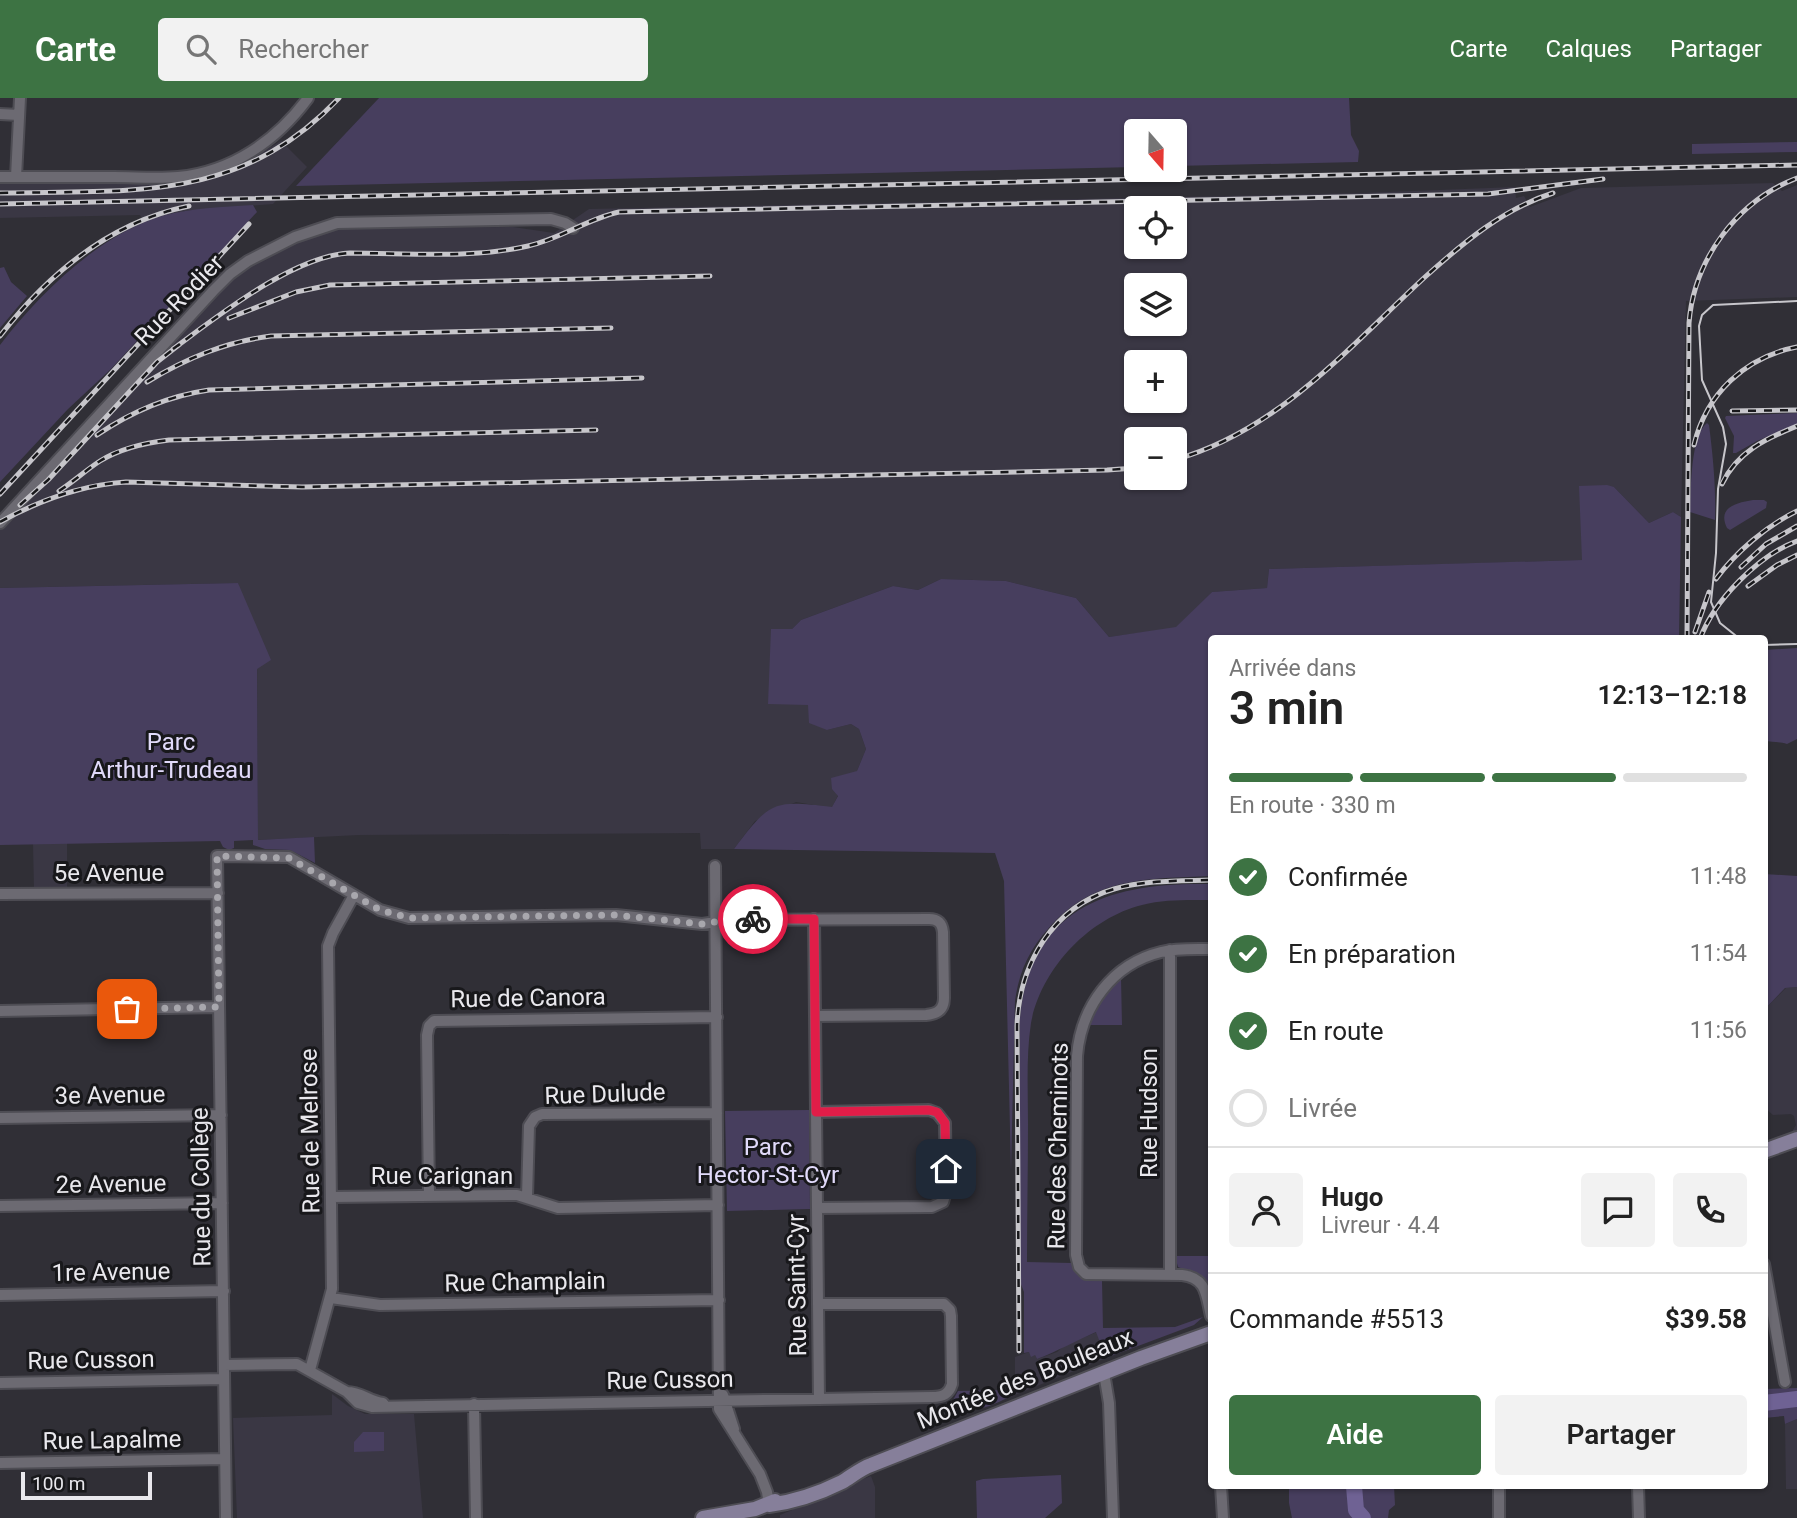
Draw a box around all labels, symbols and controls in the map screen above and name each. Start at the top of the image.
search box [158,18,648,81]
text: Carte [35,30,116,69]
icon: search [182,30,220,68]
text: Rechercher [238,34,369,64]
text: Carte [1449,35,1507,63]
text: Calques [1545,35,1632,63]
text: Partager [1670,35,1762,63]
north arrow [1124,119,1186,182]
map controls [1124,119,1187,490]
button: locate [1124,196,1187,259]
street label: Rue Rodier [129,249,229,351]
button: layers [1124,273,1187,336]
button: + [1124,350,1187,413]
button: − [1124,427,1187,490]
text: Arrivée dans [1229,655,1356,682]
text: 12:13–12:18 [1597,680,1747,710]
text: 3 min [1229,681,1344,735]
park label: Parc Arthur-Trudeau [91,728,251,784]
text: En route · 330 m [1229,792,1396,819]
icon: check [1229,858,1267,896]
street label: 5e Avenue [54,859,164,887]
text: Confirmée [1288,862,1408,892]
text: 11:48 [1690,863,1747,890]
courier [718,884,788,954]
icon: bike [734,900,772,938]
icon: check [1229,935,1267,973]
text: En préparation [1288,939,1456,969]
text: 11:54 [1690,940,1747,967]
pin [97,979,157,1039]
street label: Rue de Canora [450,983,606,1013]
icon: bag [108,990,146,1028]
icon: check [1229,1012,1267,1050]
text: En route [1288,1016,1384,1046]
text: 11:56 [1690,1017,1747,1044]
street label: Rue des Cheminots [1042,1042,1074,1250]
street label: Rue de Melrose [295,1048,325,1214]
street label: Rue Hudson [1135,1048,1163,1178]
street label: Rue Dulude [544,1078,666,1110]
street label: 3e Avenue [54,1080,166,1110]
text: Livrée [1288,1093,1357,1123]
street label: Rue du Collège [186,1107,216,1267]
park label: Parc Hector-St-Cyr [697,1133,839,1189]
pin [916,1139,976,1199]
icon: home [927,1150,965,1188]
street label: Rue Carignan [371,1162,513,1190]
street label: 2e Avenue [55,1169,167,1199]
button: person [1229,1173,1303,1247]
button: chat [1581,1173,1655,1247]
button: phone [1673,1173,1747,1247]
text: Hugo [1321,1182,1383,1212]
text: Livreur · 4.4 [1321,1212,1440,1239]
street label: Rue Saint-Cyr [782,1213,812,1357]
street label: 1re Avenue [51,1257,171,1287]
street label: Rue Champlain [444,1267,606,1297]
text: Commande #5513 [1229,1304,1444,1334]
text: $39.58 [1665,1304,1747,1334]
street label: Montée des Bouleaux [913,1323,1137,1435]
street label: Rue Cusson [27,1345,155,1375]
street label: Rue Cusson [606,1365,734,1395]
button: Aide [1229,1395,1481,1475]
button: Partager [1495,1395,1747,1475]
street label: Rue Lapalme [42,1425,182,1455]
scale bar [21,1469,152,1501]
text: 100 m [32,1472,85,1495]

